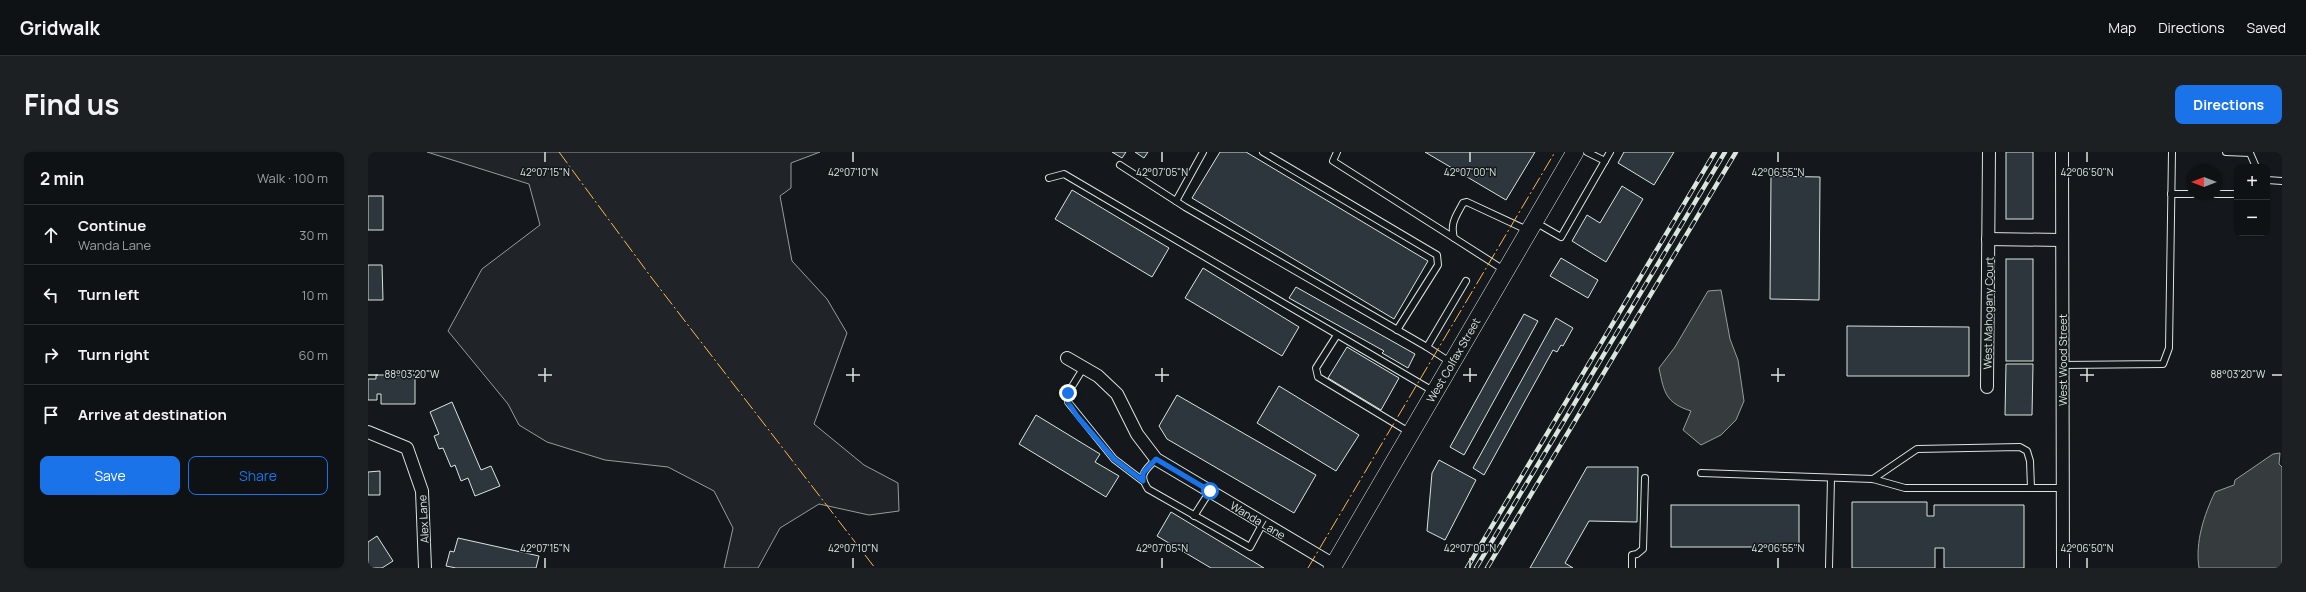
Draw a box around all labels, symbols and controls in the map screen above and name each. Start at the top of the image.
text: Gridwalk [20,15,100,41]
text: Map [2108,18,2136,37]
text: Directions [2158,18,2225,37]
text: Saved [2247,18,2286,37]
text: Find us [24,85,119,123]
button: Directions [2175,85,2282,124]
north arrow [2186,164,2222,200]
map controls [2234,164,2270,236]
button: + [2234,164,2270,200]
text: 42°07'15"N [520,165,570,179]
text: 42°07'10"N [828,165,878,179]
text: 42°07'05"N [1136,165,1188,179]
text: 42°07'00"N [1444,165,1496,179]
text: 42°06'55"N [1752,165,1805,179]
text: 42°06'50"N [2060,165,2114,179]
text: 2 min [40,167,84,190]
text: Walk · 100 m [257,169,328,187]
button: − [2234,200,2270,236]
text: Continue [78,215,146,236]
icon: ahead [40,224,62,246]
text: 30 m [299,226,328,244]
text: Wanda Lane [78,236,151,254]
street label: West Mahogany Court [1980,256,1996,370]
icon: left [40,284,62,306]
text: Turn left [78,284,140,305]
text: 10 m [301,286,328,304]
street label: West Wood Street [2055,314,2070,406]
street label: West Colfax Street [1423,315,1483,405]
icon: right [40,344,62,366]
text: Turn right [78,344,149,365]
text: 60 m [298,346,328,364]
text: 88°03'20"W [385,367,440,381]
text: 88°03'20"W [2211,367,2266,381]
route end [1059,384,1077,402]
icon: arrive [40,404,62,426]
text: Arrive at destination [78,404,227,425]
button: Save [40,456,180,495]
button: Share [188,456,328,495]
route start [1201,482,1219,500]
street label: Alex Lane [414,494,432,544]
street label: Wanda Lane [1228,498,1289,543]
text: 42°07'15"N [520,541,570,555]
text: 42°07'10"N [828,541,878,555]
text: 42°07'05"N [1136,541,1188,555]
text: 42°07'00"N [1444,541,1496,555]
text: 42°06'55"N [1752,541,1805,555]
text: 42°06'50"N [2060,541,2114,555]

